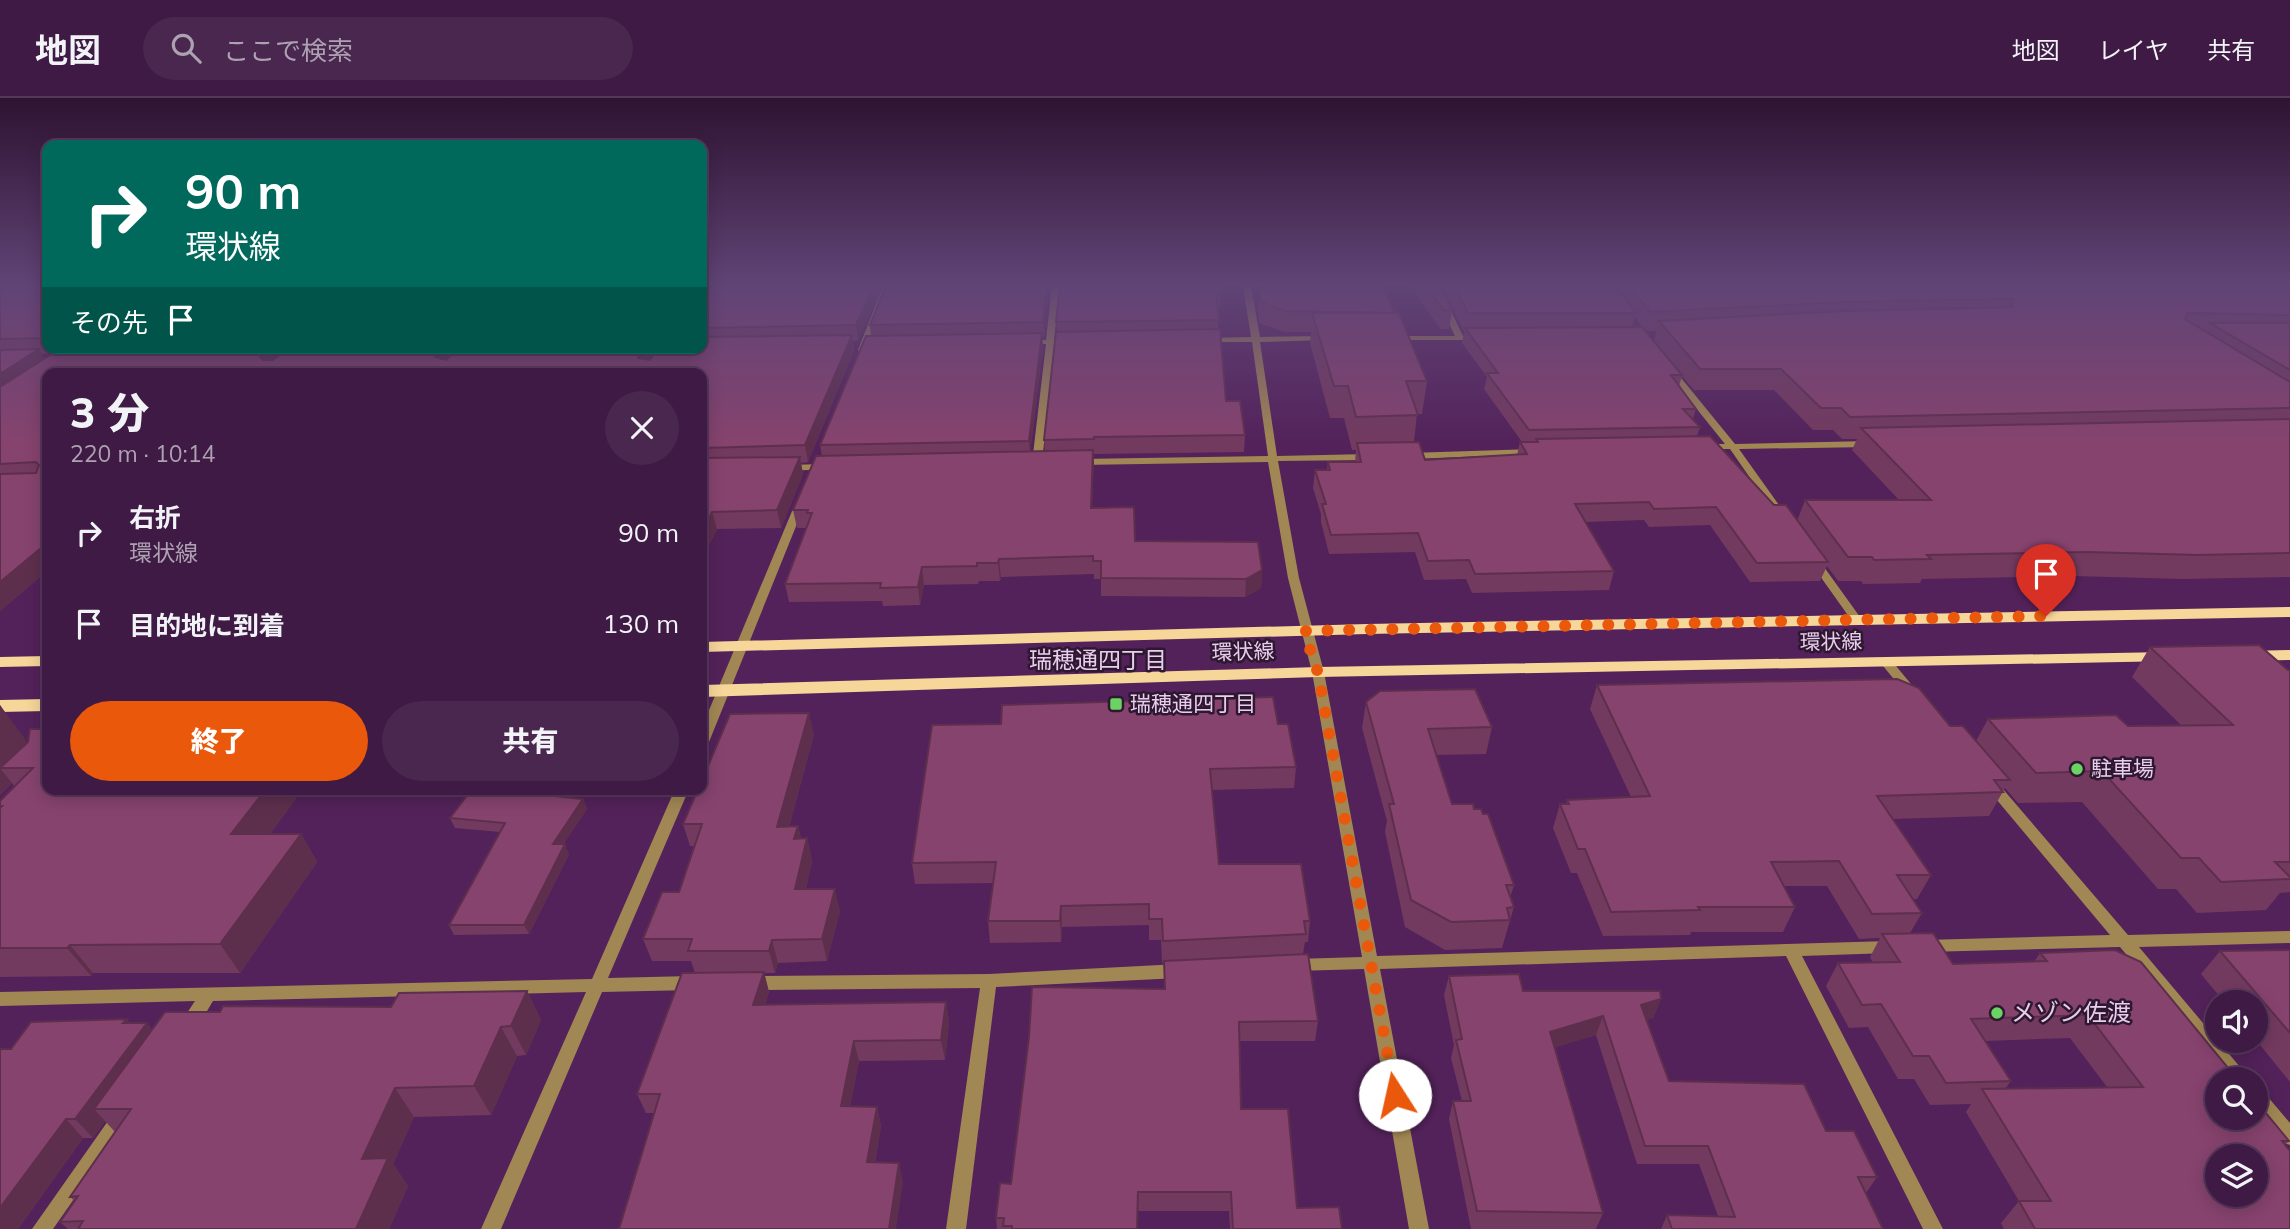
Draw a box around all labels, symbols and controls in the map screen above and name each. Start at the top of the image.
search box [143,17,633,80]
text: 地図 [35,29,101,70]
icon: search [167,29,205,67]
text: ここで検索 [223,34,353,67]
text: 地図 [2012,35,2060,65]
text: レイヤ [2098,35,2169,65]
text: 共有 [2207,35,2255,65]
text: 90 m [185,160,301,221]
icon: right [70,168,161,259]
text: 環状線 [185,226,281,266]
icon: arrive [162,301,200,339]
text: その先 [70,306,148,339]
text: 3 分 [70,386,149,439]
button: close [605,391,679,465]
text: 220 m · 10:14 [70,439,215,468]
text: 右折 [129,501,181,534]
icon: right [70,514,108,552]
text: 90 m [618,516,679,549]
text: 環状線 [129,538,198,567]
pin [2016,544,2076,616]
icon: arrive [2027,555,2065,593]
icon: arrive [70,605,108,643]
text: 130 m [603,607,679,640]
text: 目的地に到着 [129,609,285,642]
street label: 環状線 [1799,627,1863,655]
street label: 環状線 [1211,637,1275,665]
district label: 瑞穂通四丁目 [1029,645,1167,674]
place label: 瑞穂通四丁目 [1130,690,1256,716]
marker: 瑞穂通四丁目 [1108,696,1124,712]
button: 終了 [70,701,368,781]
button: 共有 [382,701,679,781]
place label: 駐車場 [2091,755,2154,781]
marker: 駐車場 [2069,761,2085,777]
map controls [2205,990,2268,1207]
button: sound [2205,990,2268,1053]
place label: メゾン佐渡 [2011,997,2131,1027]
marker: メゾン佐渡 [1989,1005,2005,1021]
position arrow [1358,1058,1432,1132]
button: search [2205,1067,2268,1130]
button: layers [2205,1144,2268,1207]

